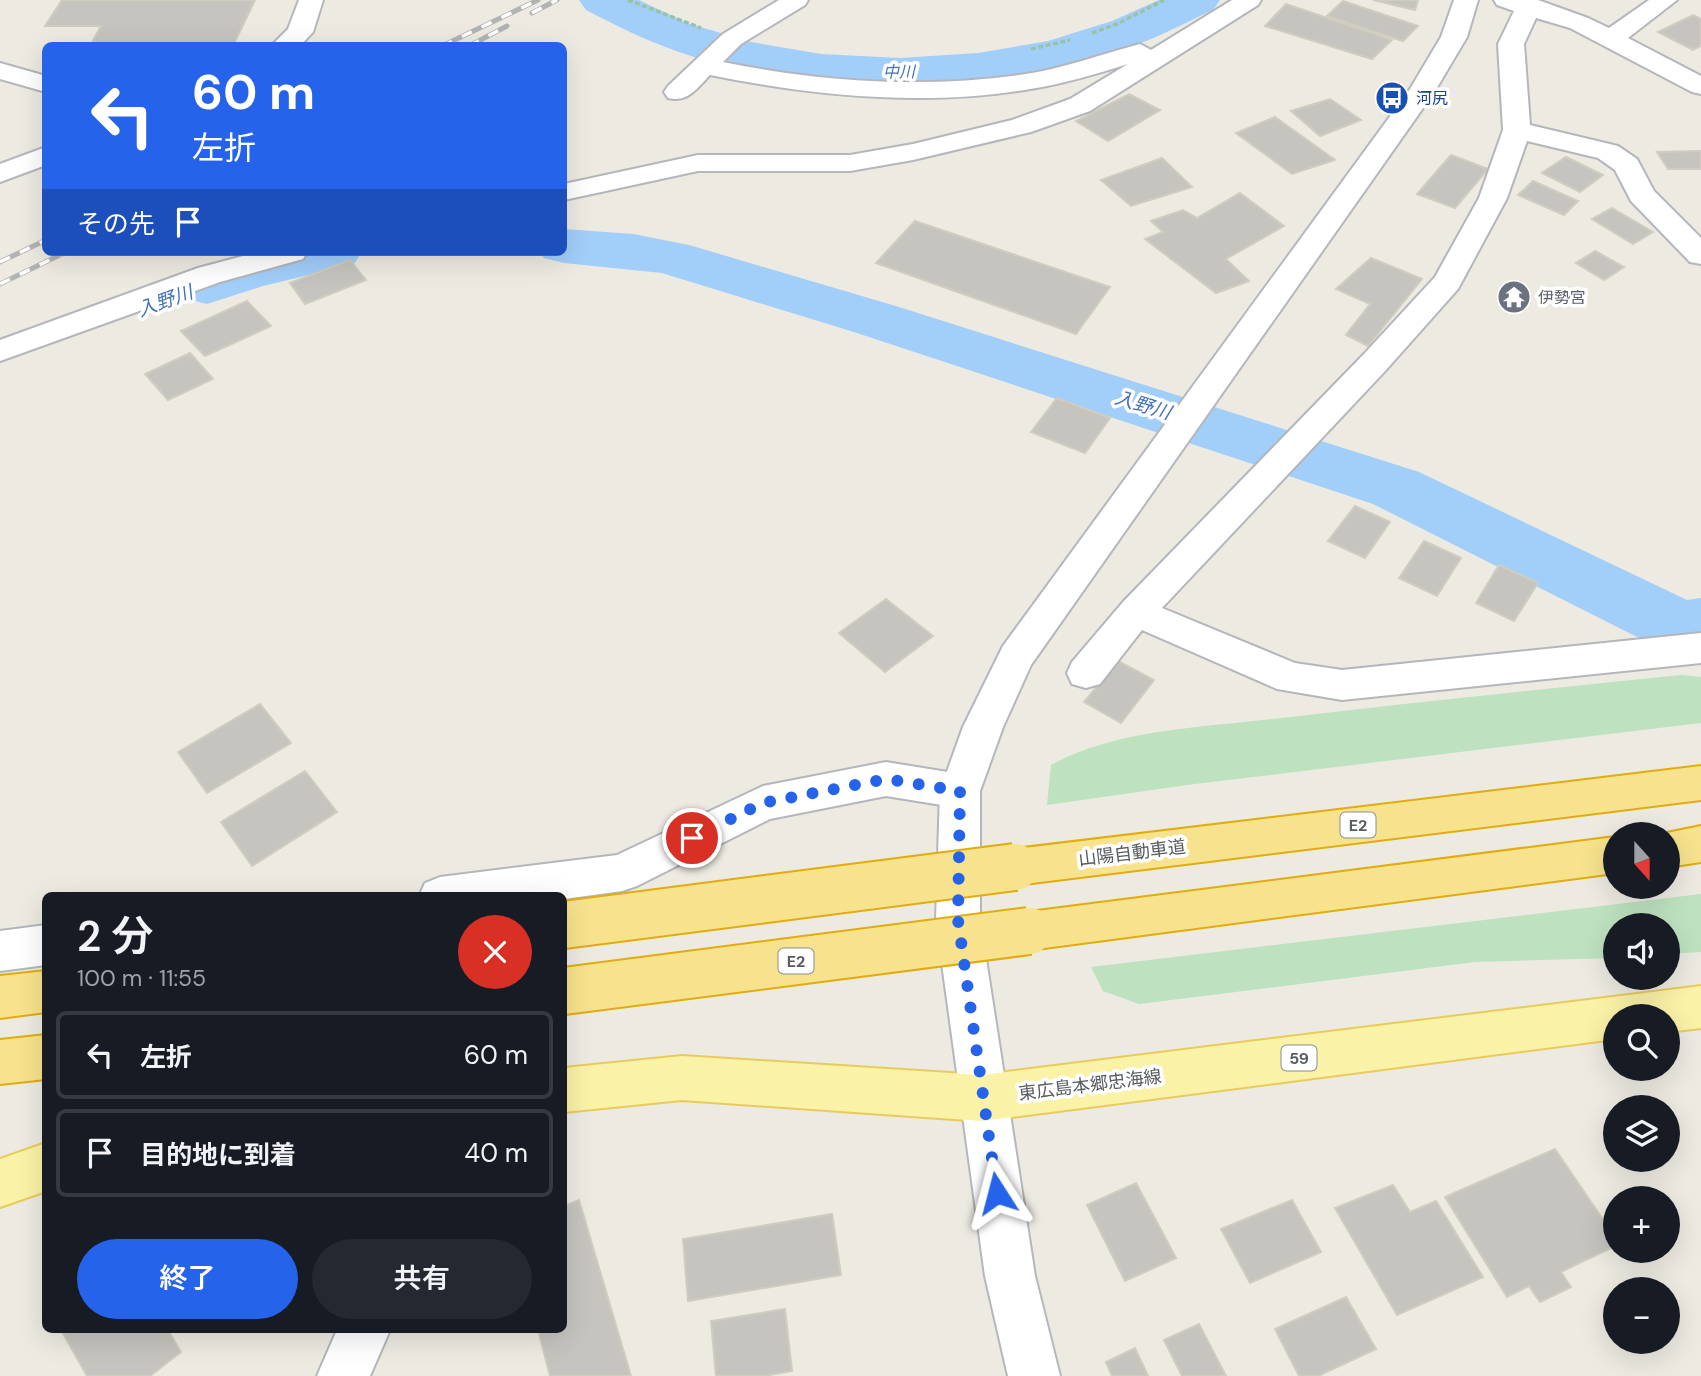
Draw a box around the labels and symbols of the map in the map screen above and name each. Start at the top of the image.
water label: 中川 [883,61,917,83]
bus stop icon: 河尻 [1373,79,1411,117]
place label: 河尻 [1416,88,1448,109]
temple icon: 伊勢宮 [1495,278,1533,316]
water label: 入野川 [134,279,198,322]
place label: 伊勢宮 [1538,287,1586,308]
water label: 入野川 [1112,385,1176,426]
pin [662,808,722,868]
road number: E2 [1340,812,1376,838]
north arrow [1603,822,1680,900]
street label: 山陽自動車道 [1077,835,1187,871]
road number: E2 [778,948,814,973]
road number: 59 [1282,1046,1316,1070]
street label: 東広島本郷忠海線 [1017,1064,1163,1106]
position arrow [960,1156,1034,1230]

